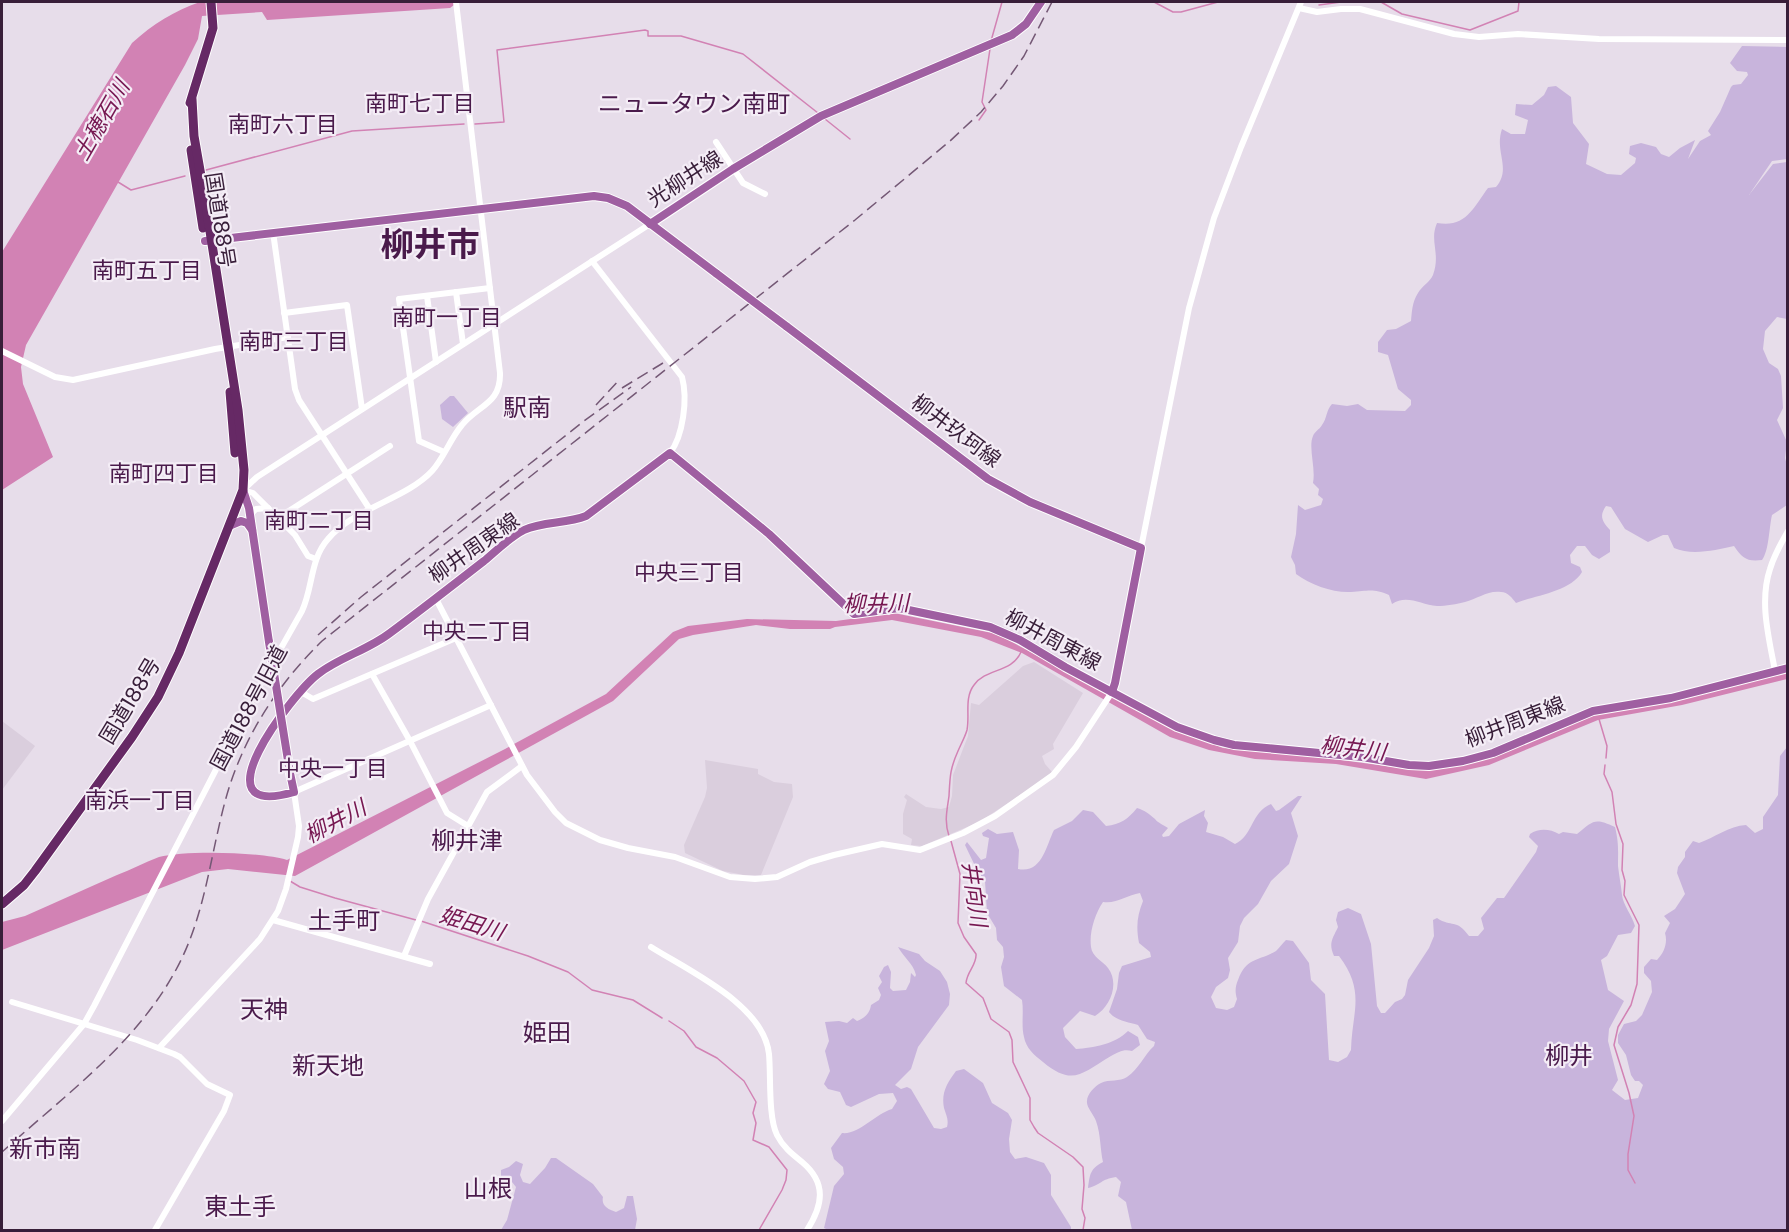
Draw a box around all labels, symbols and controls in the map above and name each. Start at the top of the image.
water label: 土穂石川 [66,73,138,166]
district label: ニュータウン南町 [598,87,790,120]
district label: 南町七丁目 [365,88,475,119]
district label: 南町六丁目 [228,109,338,140]
street label: 光柳井線 [642,144,728,214]
street label: 国道188号 [199,170,242,270]
district label: 柳井市 [381,221,480,268]
district label: 南町五丁目 [92,255,202,286]
district label: 南町一丁目 [392,302,502,333]
district label: 南町三丁目 [239,326,349,357]
street label: 柳井玖珂線 [906,387,1007,474]
district label: 駅南 [503,391,551,424]
district label: 南町四丁目 [109,458,219,489]
district label: 南町二丁目 [264,505,374,536]
street label: 柳井周東線 [422,506,525,590]
district label: 中央三丁目 [634,557,744,588]
water label: 柳井川 [843,587,911,620]
street label: 柳井周東線 [1000,602,1106,677]
district label: 中央二丁目 [422,616,532,647]
street label: 国道188号旧道 [203,640,294,776]
street label: 国道188号 [92,652,167,749]
street label: 柳井周東線 [1461,689,1569,754]
water label: 柳井川 [1318,729,1390,768]
district label: 中央一丁目 [278,753,388,784]
district label: 南浜一丁目 [85,785,195,816]
water label: 柳井川 [299,791,373,851]
district label: 柳井津 [431,824,503,857]
water label: 井向川 [955,859,995,931]
water label: 姫田川 [436,899,510,949]
district label: 土手町 [308,904,380,937]
district label: 天神 [240,993,288,1026]
district label: 姫田 [523,1016,571,1049]
district label: 柳井 [1545,1039,1593,1072]
district label: 新天地 [292,1049,364,1082]
district label: 新市南 [9,1132,81,1165]
district label: 山根 [464,1172,512,1205]
district label: 東土手 [204,1190,276,1223]

